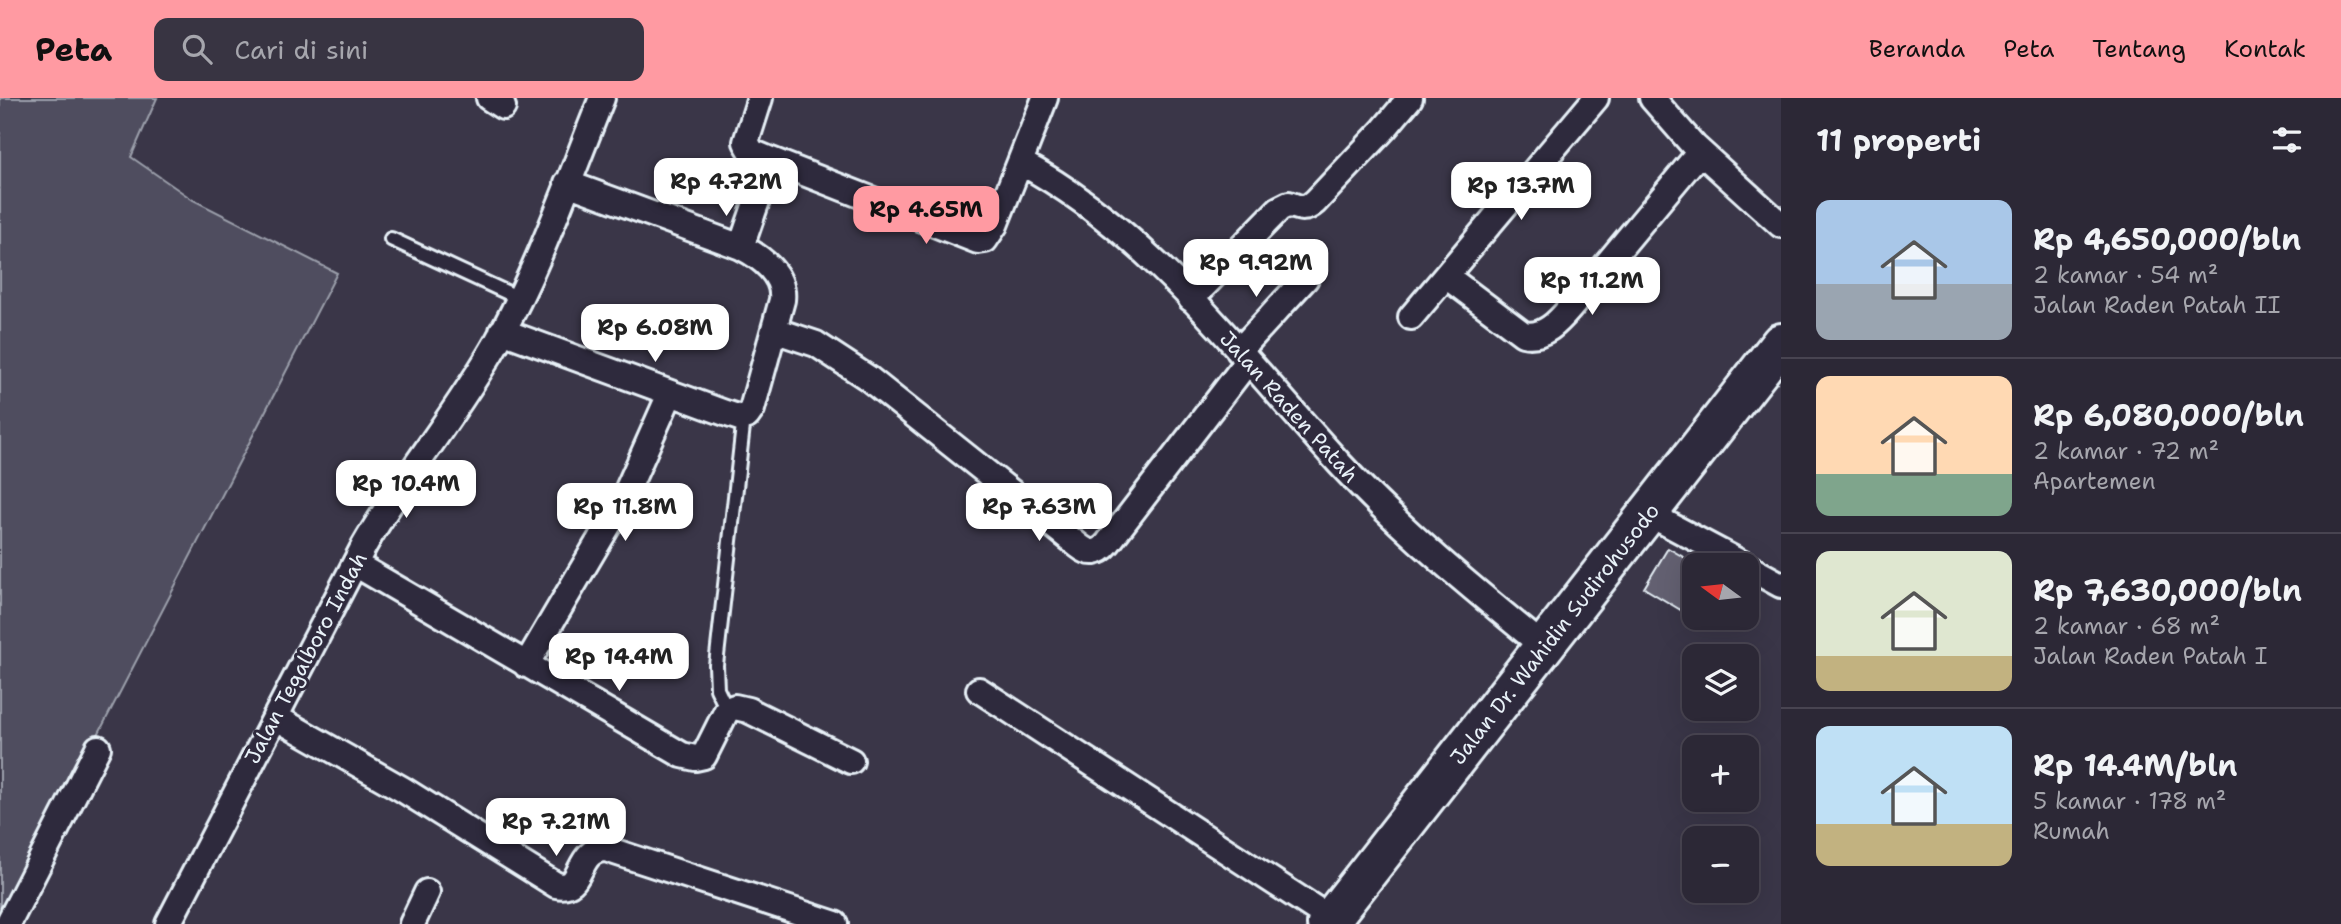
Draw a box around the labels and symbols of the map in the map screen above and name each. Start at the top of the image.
pin: Rp 4.72M [654,158,798,218]
pin: Rp 13.7M [1449,162,1593,222]
pin: Rp 4.65M [854,186,998,246]
pin: Rp 9.92M [1184,240,1328,299]
pin: Rp 11.2M [1520,258,1664,317]
pin: Rp 6.08M [583,304,727,364]
street label: Jalan Raden Patah [1213,325,1365,489]
pin: Rp 10.4M [334,460,478,520]
pin: Rp 11.8M [553,484,697,543]
pin: Rp 7.63M [967,484,1111,543]
street label: Jalan Dr. Wahidin Sudirohusodo [1444,498,1666,770]
street label: Jalan Tegalboro Indah [238,547,374,769]
north arrow [1682,553,1759,630]
pin: Rp 14.4M [547,634,691,693]
pin: Rp 7.21M [484,798,628,858]

